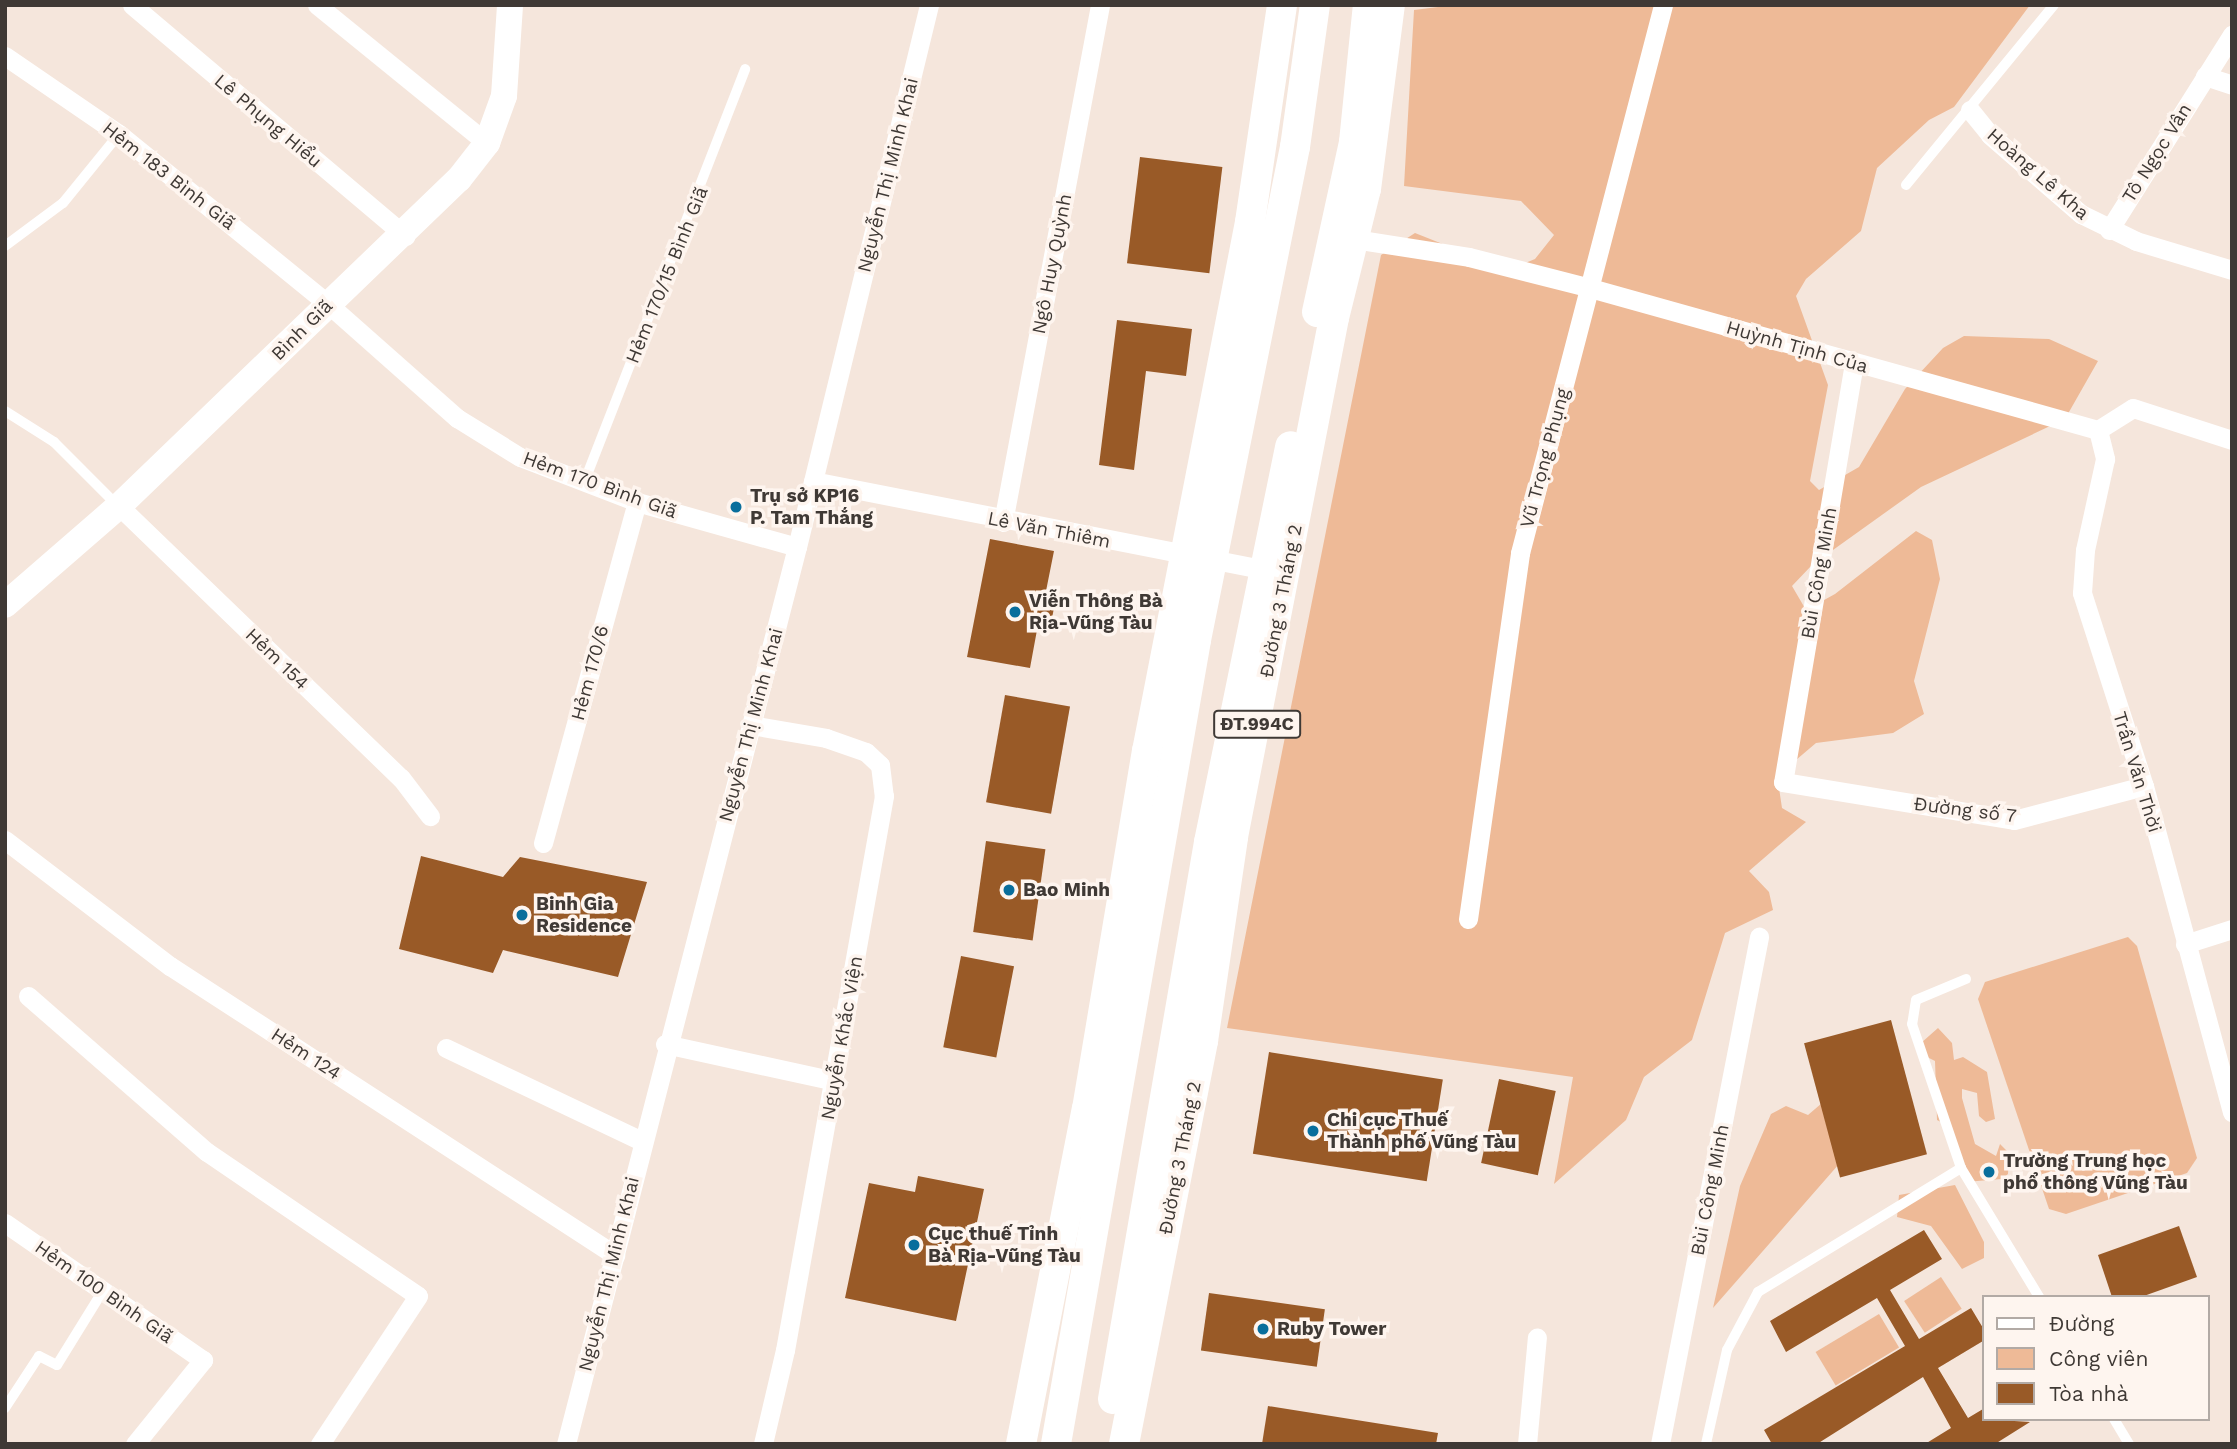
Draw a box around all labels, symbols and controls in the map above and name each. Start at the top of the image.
street label: Lê Phụng Hiểu [209,69,327,173]
street label: Nguyễn Thị Minh Khai [853,75,923,275]
street label: Tô Ngọc Vân [2117,99,2197,207]
street label: Hẻm 183 Bình Giã [98,117,240,235]
street label: Hoàng Lê Kha [1982,123,2094,225]
street label: Hẻm 170/15 Bình Giã [621,183,713,367]
street label: Ngô Huy Quỳnh [1027,192,1077,336]
street label: Bình Giã [267,295,337,365]
street label: Huỳnh Tịnh Của [1723,316,1871,378]
street label: Vũ Trọng Phụng [1515,385,1575,531]
street label: Hẻm 170 Bình Giã [520,447,680,523]
place label: Trụ sở KP16 P. Tam Thắng [750,485,873,529]
marker: Trụ sở KP16 P. Tam Thắng [728,499,744,515]
street label: Bùi Công Minh [1796,505,1842,641]
street label: Lê Văn Thiêm [985,507,1113,553]
street label: Đường 3 Tháng 2 [1255,522,1307,680]
place label: Viễn Thông Bà Rịa-Vũng Tàu [1029,590,1163,634]
marker: Viễn Thông Bà Rịa-Vũng Tàu [1007,604,1023,620]
street label: Hẻm 154 [241,623,313,695]
street label: Hẻm 170/6 [566,623,614,723]
street label: Nguyễn Thị Minh Khai [714,625,788,825]
street label: Trần Văn Thời [2108,708,2166,836]
road number: ĐT.994C [1212,710,1302,738]
street label: Đường số 7 [1912,792,2018,828]
place label: Bao Minh [1023,879,1110,901]
marker: Bao Minh [1001,882,1017,898]
place label: Binh Gia Residence [536,893,632,937]
marker: Binh Gia Residence [514,907,530,923]
street label: Nguyễn Khắc Viện [816,954,868,1122]
street label: Hẻm 124 [267,1023,345,1085]
street label: Đường 3 Tháng 2 [1154,1079,1206,1237]
place label: Chi cục Thuế Thành phố Vũng Tàu [1327,1109,1517,1153]
street label: Bùi Công Minh [1686,1122,1734,1258]
marker: Chi cục Thuế Thành phố Vũng Tàu [1305,1123,1321,1139]
place label: Trường Trung học phổ thông Vũng Tàu [2003,1150,2189,1194]
marker: Trường Trung học phổ thông Vũng Tàu [1981,1164,1997,1180]
street label: Nguyễn Thị Minh Khai [574,1174,644,1374]
place label: Cục thuế Tỉnh Bà Rịa-Vũng Tàu [928,1223,1081,1267]
street label: Hẻm 100 Bình Giã [30,1236,178,1348]
marker: Cục thuế Tỉnh Bà Rịa-Vũng Tàu [906,1237,922,1253]
legend [1982,1295,2209,1421]
text: Đường [2049,1311,2114,1336]
place label: Ruby Tower [1277,1318,1387,1340]
marker: Ruby Tower [1255,1321,1271,1337]
text: Công viên [2049,1346,2148,1371]
text: Tòa nhà [2049,1381,2128,1406]

